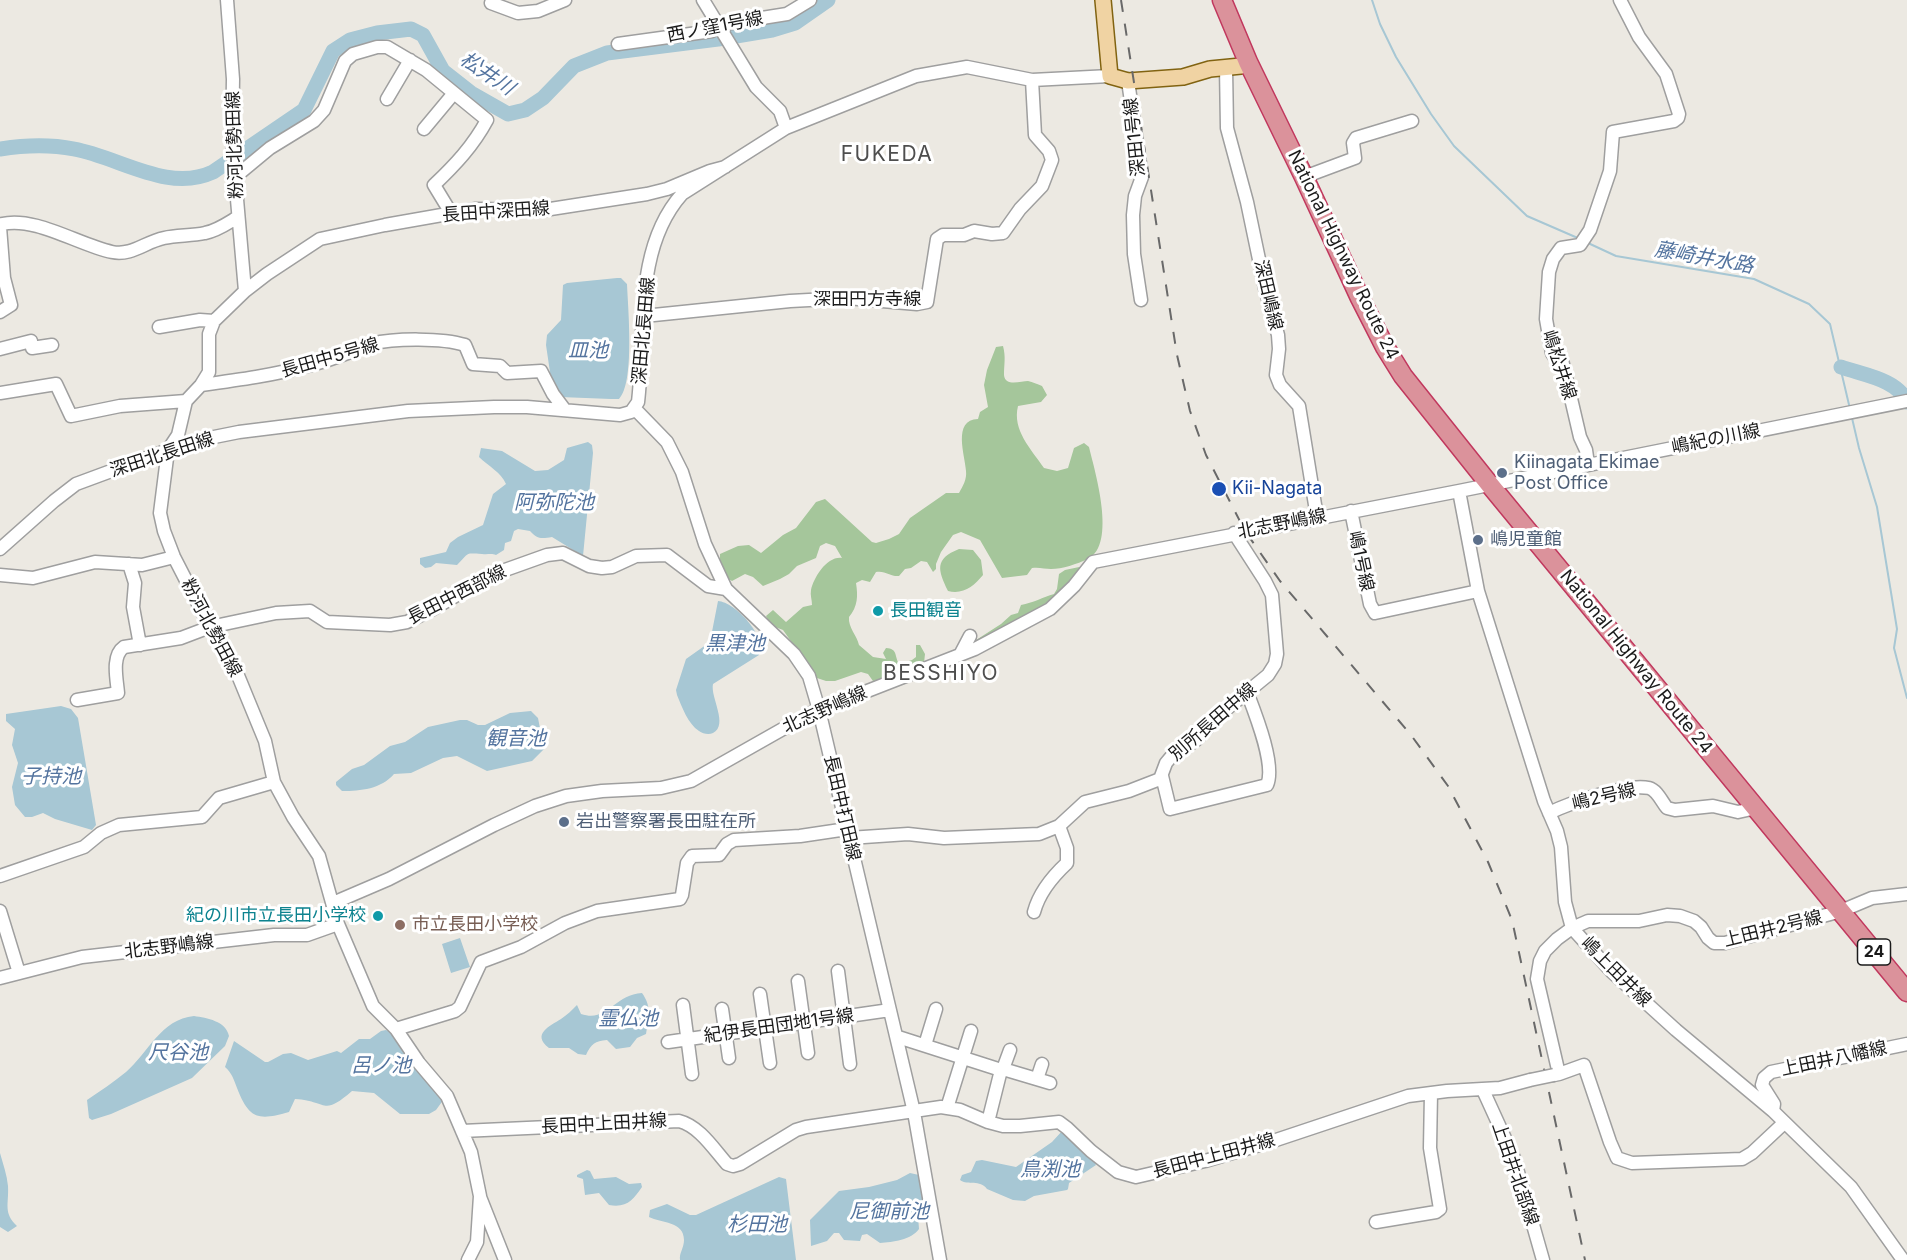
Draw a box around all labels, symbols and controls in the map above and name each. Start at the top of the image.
street label: 西ノ窪1号線 [665,7,765,47]
water label: 松井川 [455,47,519,101]
street label: 粉河北勢田線 [222,91,248,199]
street label: 深田1号線 [1120,96,1150,178]
district label: FUKEDA [841,142,933,168]
street label: National Highway Route 24 [1283,147,1403,363]
street label: 長田中深田線 [441,197,551,227]
water label: 藤崎井水路 [1653,237,1755,279]
street label: 深田嶋線 [1249,257,1287,333]
street label: 深田北長田線 [629,276,659,386]
street label: 深田円方寺線 [813,289,921,311]
street label: 嶋松井線 [1538,327,1580,403]
street label: 長田中5号線 [279,334,381,382]
water label: 皿池 [568,339,608,363]
street label: 嶋紀の川線 [1670,420,1762,458]
street label: 深田北長田線 [107,428,217,482]
place label: Kiinagata Ekimae Post Office [1514,452,1660,494]
marker: Kiinagata Ekimae Post Office [1495,466,1509,480]
place label: Kii-Nagata [1232,478,1322,500]
marker: Kii-Nagata [1210,480,1228,498]
water label: 阿弥陀池 [514,491,594,515]
street label: 北志野嶋線 [1236,505,1328,543]
street label: 嶋1号線 [1344,529,1378,593]
place label: 嶋児童館 [1490,529,1562,551]
marker: 嶋児童館 [1471,533,1485,547]
street label: 長田中西部線 [404,561,510,629]
street label: National Highway Route 24 [1555,566,1717,758]
street label: 粉河北勢田線 [176,575,246,681]
place label: 長田観音 [890,600,962,622]
marker: 長田観音 [871,604,885,618]
water label: 黒津池 [705,632,765,656]
district label: BESSHIYO [883,661,999,687]
street label: 別所長田中線 [1165,678,1261,766]
street label: 北志野嶋線 [779,682,871,738]
water label: 観音池 [486,727,546,751]
street label: 長田中打田線 [819,753,865,863]
water label: 子持池 [21,765,81,789]
street label: 嶋2号線 [1570,779,1638,815]
place label: 岩出警察署長田駐在所 [576,811,756,833]
marker: 岩出警察署長田駐在所 [557,815,571,829]
place label: 紀の川市立長田小学校 [186,905,366,927]
street label: 上田井2号線 [1721,906,1825,952]
marker: 紀の川市立長田小学校 [371,909,385,923]
place label: 市立長田小学校 [412,914,538,936]
marker: 市立長田小学校 [393,918,407,932]
street label: 北志野嶋線 [123,931,215,963]
street label: 嶋上田井線 [1577,933,1655,1011]
road number: 24 [1858,939,1890,965]
street label: 紀伊長田団地1号線 [703,1005,855,1047]
water label: 霊仏池 [598,1007,658,1031]
street label: 上田井八幡線 [1779,1037,1889,1081]
water label: 尺谷池 [148,1041,208,1065]
water label: 呂ノ池 [351,1054,411,1078]
street label: 長田中上田井線 [541,1110,667,1138]
street label: 上田井北部線 [1487,1119,1543,1229]
street label: 長田中上田井線 [1150,1129,1278,1183]
water label: 鳥渕池 [1020,1158,1080,1182]
water label: 尼御前池 [849,1200,929,1224]
water label: 杉田池 [727,1213,787,1237]

